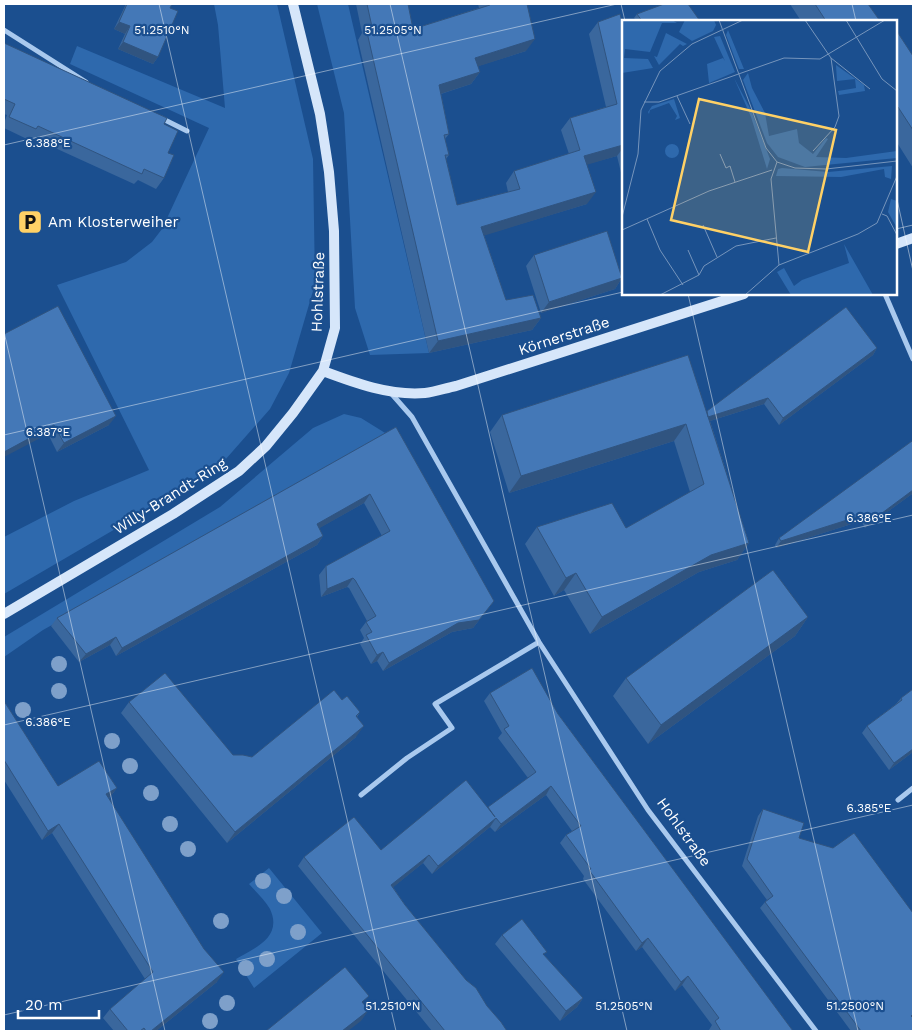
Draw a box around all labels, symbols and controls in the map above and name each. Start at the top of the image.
inset map [622,20,897,295]
text: 51.2510°N [134,23,190,37]
text: 51.2505°N [364,23,422,37]
text: 6.388°E [25,136,71,150]
parking icon: Am Klosterweiher [17,209,43,235]
place label: Am Klosterweiher [48,213,179,231]
street label: Hohlstraße [308,252,328,332]
street label: Körnerstraße [516,313,612,359]
text: 6.387°E [26,425,70,439]
street label: Willy-Brandt-Ring [110,454,230,538]
text: 6.386°E [846,511,892,525]
text: 6.386°E [25,715,71,729]
street label: Hohlstraße [653,794,715,870]
text: 6.385°E [846,801,892,815]
scale bar [18,988,99,1020]
text: 20 m [25,996,63,1014]
text: 51.2510°N [365,999,421,1013]
text: 51.2505°N [595,999,653,1013]
text: 51.2500°N [826,999,884,1013]

